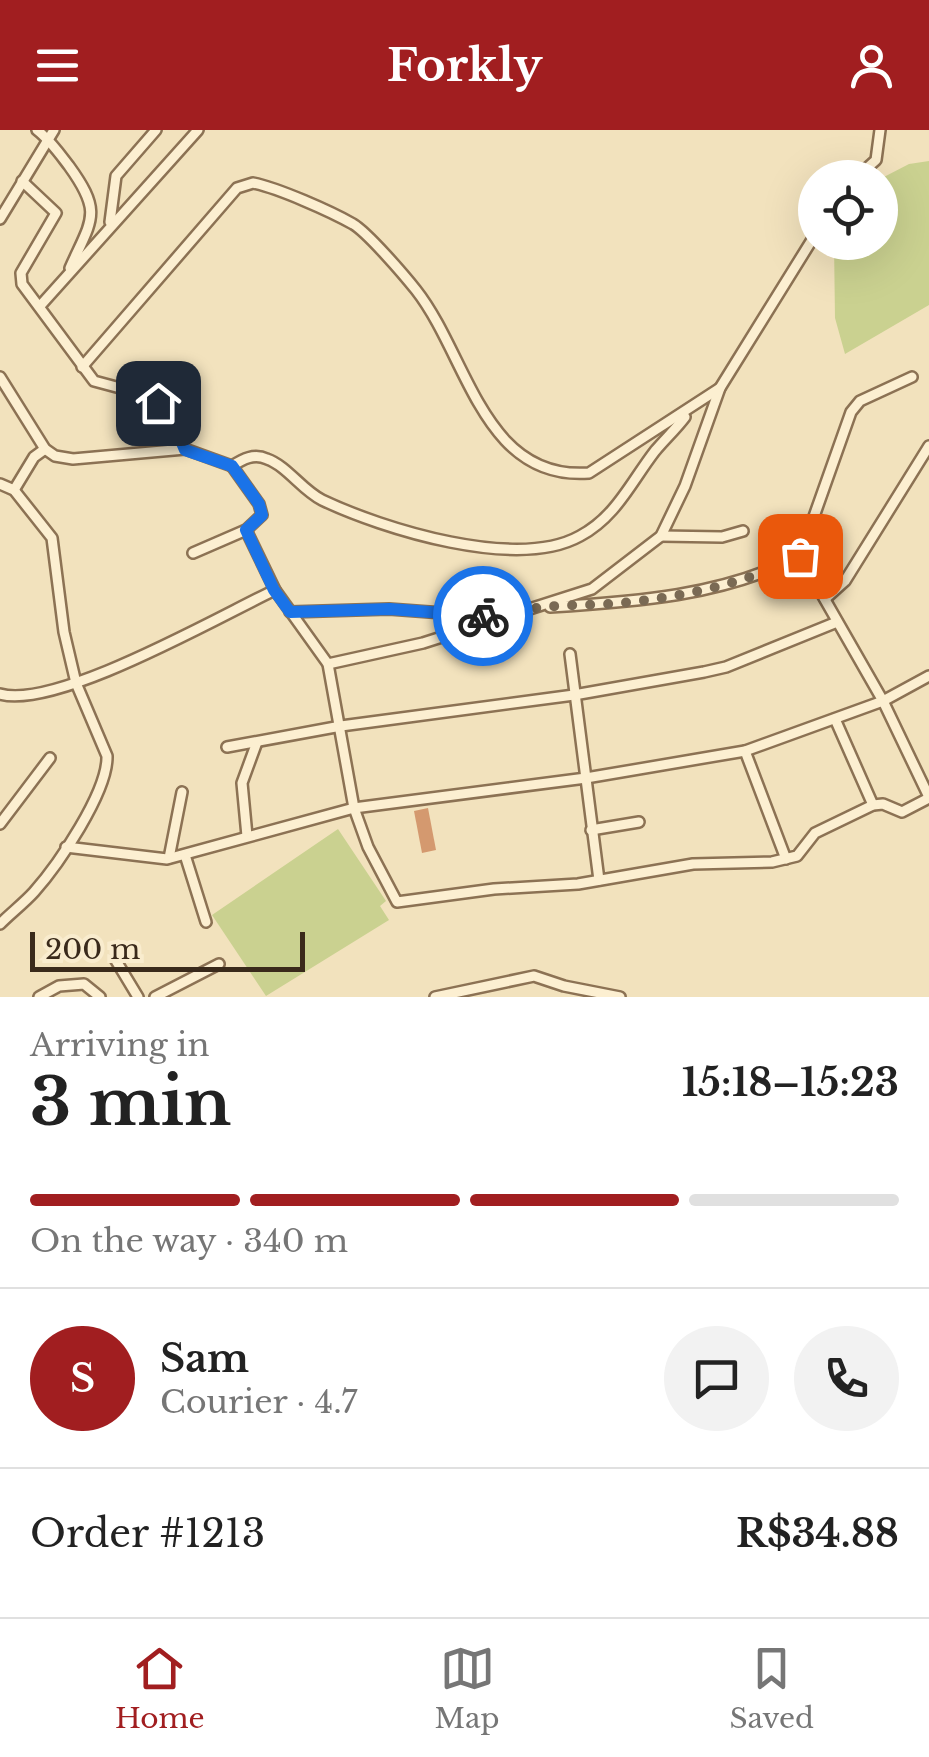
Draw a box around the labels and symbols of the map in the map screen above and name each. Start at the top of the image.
pin [116,361,201,446]
pin [758,514,843,599]
courier [433,566,533,666]
scale bar [30,927,305,971]

